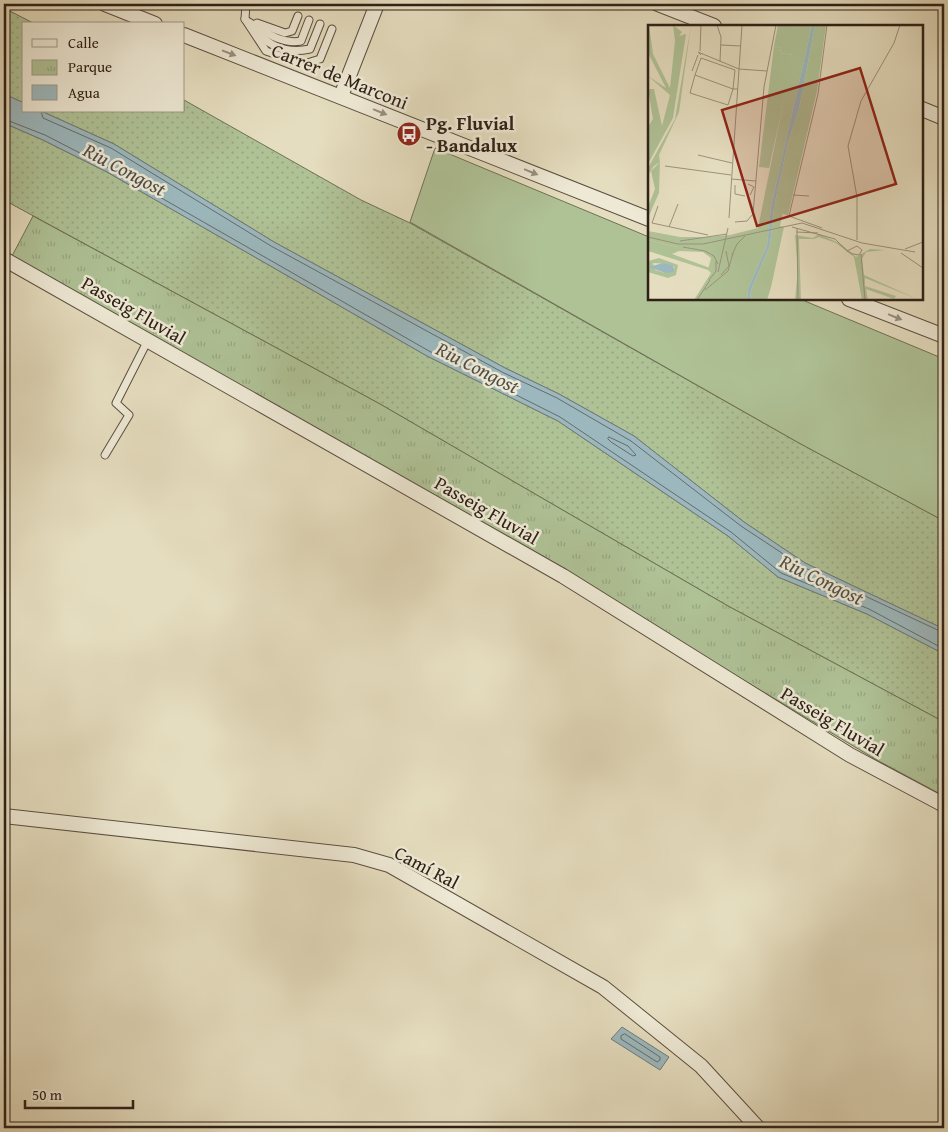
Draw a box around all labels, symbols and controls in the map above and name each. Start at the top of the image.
legend [22,22,185,112]
inset map [648,25,923,300]
text: Calle [68,32,99,53]
street label: Carrer de Marconi [267,36,413,116]
one-way arrow [222,49,236,57]
text: Parque [68,56,112,77]
text: Agua [68,82,100,103]
one-way arrow [373,109,387,117]
place label: Pg. Fluvial - Bandalux [426,109,517,159]
bus stop icon: Pg. Fluvial - Bandalux [396,121,422,147]
water label: Riu Congost [78,135,172,203]
one-way arrow [524,169,538,177]
street label: Passeig Fluvial [77,269,191,351]
one-way arrow [887,314,902,321]
water label: Riu Congost [431,333,525,401]
street label: Passeig Fluvial [430,469,544,551]
water label: Riu Congost [774,546,869,612]
street label: Passeig Fluvial [776,679,890,763]
street label: Camí Ral [390,838,464,896]
scale bar [25,1077,132,1109]
text: 50 m [32,1084,63,1105]

